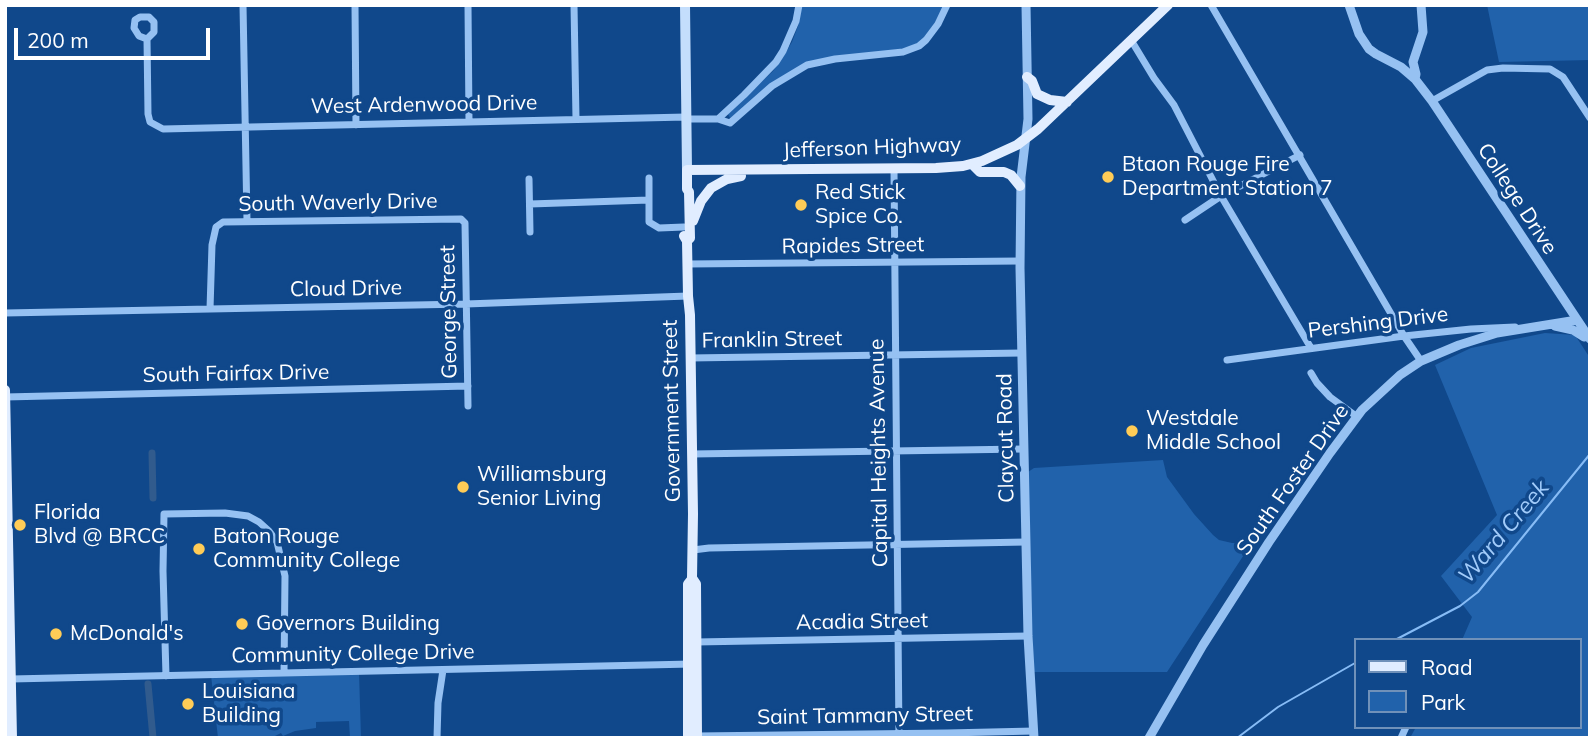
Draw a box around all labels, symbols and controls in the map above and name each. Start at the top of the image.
scale bar [18,14,214,58]
text: 200 m [27,27,89,53]
street label: West Ardenwood Drive [310,90,538,120]
street label: Jefferson Highway [782,132,962,164]
street label: College Drive [1472,139,1562,259]
place label: Btaon Rouge Fire Department Station 7 [1122,152,1333,202]
marker: Btaon Rouge Fire Department Station 7 [1100,169,1116,185]
place label: Red Stick Spice Co. [815,180,905,230]
street label: South Waverly Drive [238,189,438,217]
marker: Red Stick Spice Co. [793,197,809,213]
street label: Rapides Street [781,232,925,260]
street label: George Street [435,245,463,379]
street label: Cloud Drive [290,275,402,303]
street label: Pershing Drive [1306,302,1450,344]
street label: Government Street [658,319,686,503]
street label: Franklin Street [701,326,843,354]
street label: Capital Heights Avenue [864,339,894,567]
street label: South Fairfax Drive [143,360,329,388]
street label: Claycut Road [992,373,1020,503]
street label: South Foster Drive [1231,400,1355,560]
place label: Westdale Middle School [1146,406,1281,456]
marker: Westdale Middle School [1124,423,1140,439]
place label: Williamsburg Senior Living [477,462,607,512]
water label: Ward Creek [1453,475,1555,589]
marker: Williamsburg Senior Living [455,479,471,495]
place label: Florida Blvd @ BRCC [34,500,165,550]
marker: Florida Blvd @ BRCC [12,517,28,533]
place label: Baton Rouge Community College [213,524,400,574]
marker: Baton Rouge Community College [191,541,207,557]
street label: Acadia Street [796,608,928,636]
place label: Governors Building [256,611,440,637]
marker: Governors Building [234,616,250,632]
place label: McDonald's [70,621,184,647]
marker: McDonald's [48,626,64,642]
legend [1354,638,1581,729]
street label: Community College Drive [231,639,475,669]
text: Road [1421,654,1472,680]
place label: Louisiana Building [202,679,295,729]
text: Park [1421,689,1465,715]
marker: Louisiana Building [180,696,196,712]
street label: Saint Tammany Street [757,702,973,730]

